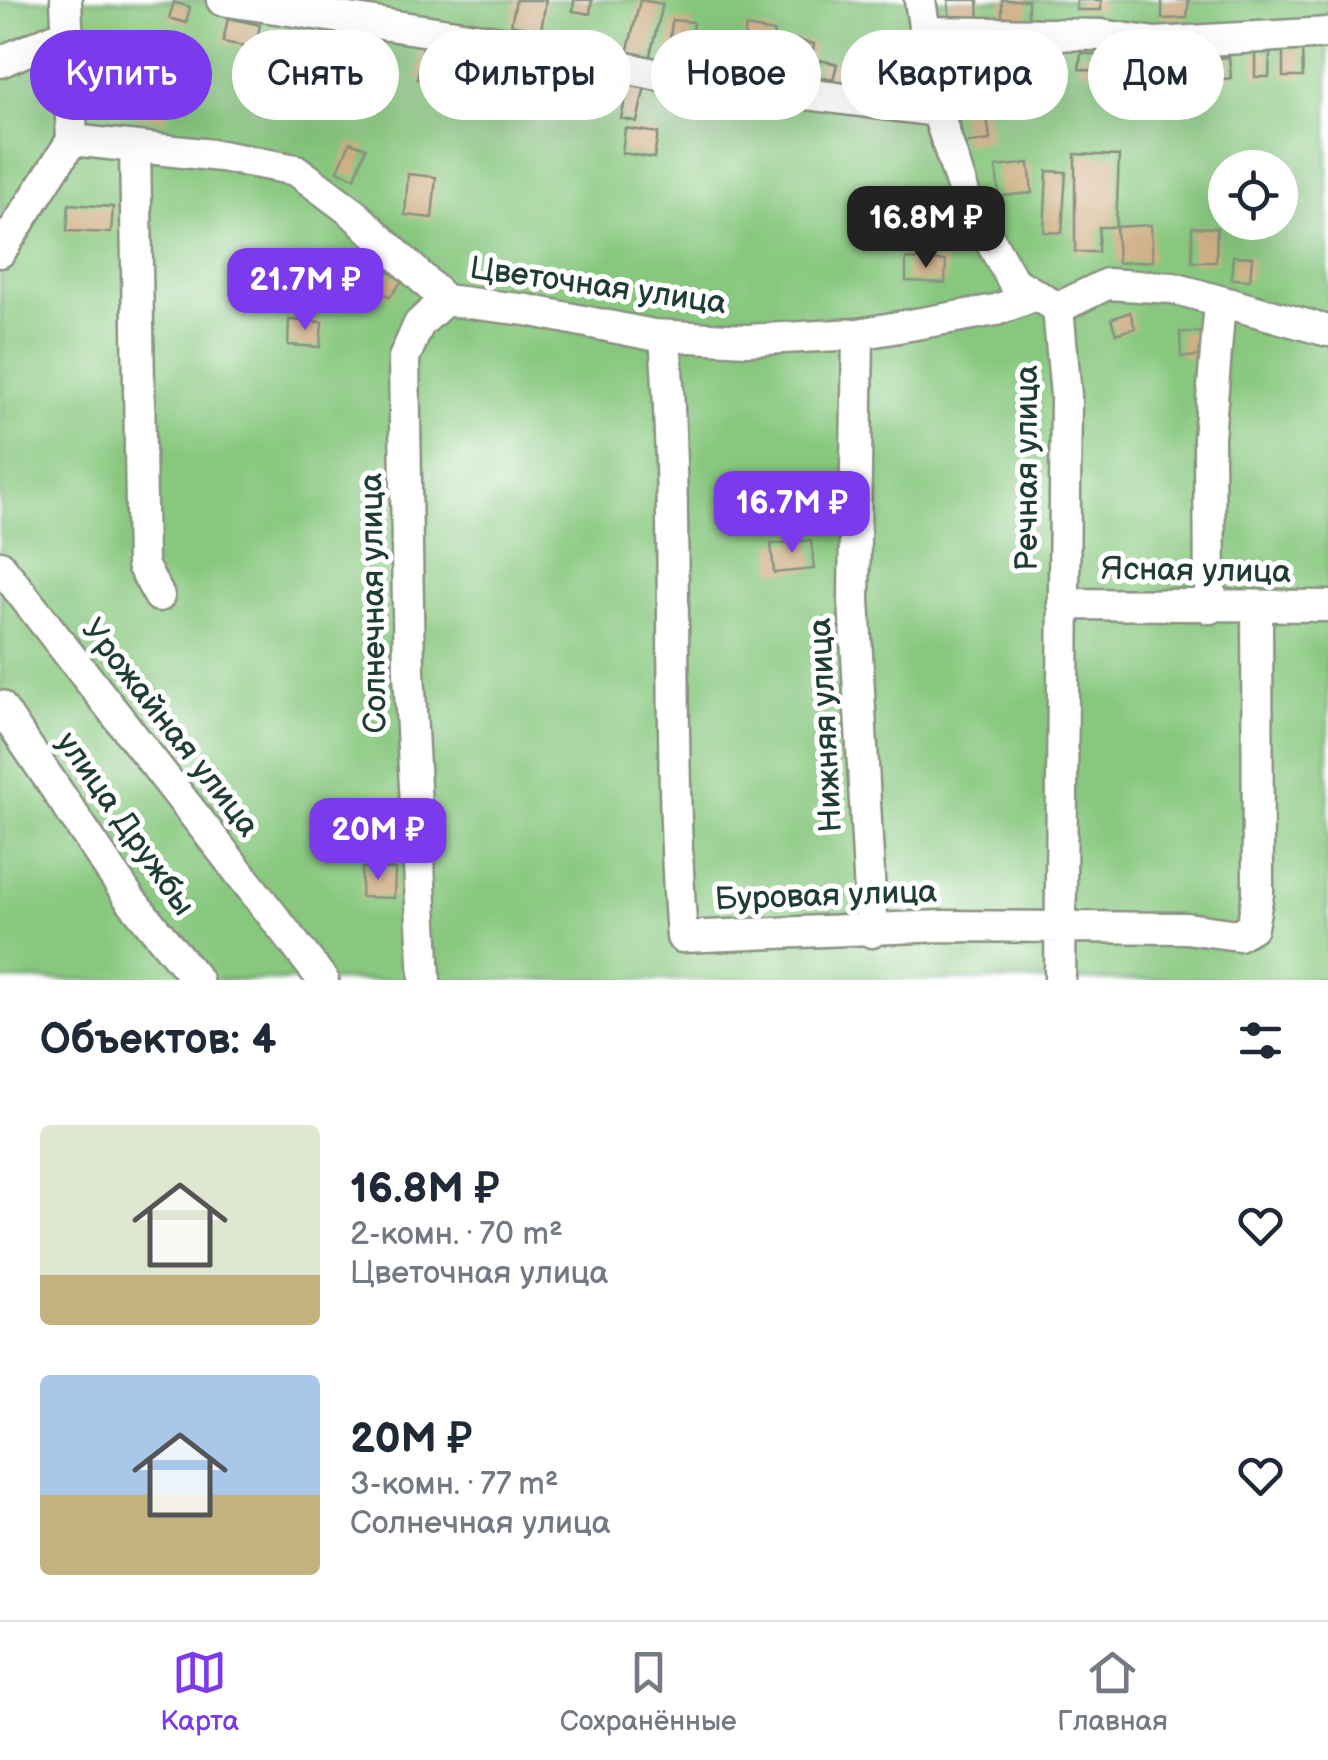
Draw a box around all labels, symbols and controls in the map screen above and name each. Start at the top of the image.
chip: Купить [30,30,212,120]
chip: Снять [232,30,399,120]
chip: Фильтры [419,30,631,120]
chip: Новое [651,30,821,120]
chip: Квартира [841,30,1068,120]
chip: Дом [1088,30,1224,120]
map controls [1208,150,1298,240]
button: locate [1208,150,1298,240]
pin: 16.8M ₽ [834,186,1018,271]
text: 16.8M ₽ [869,199,983,238]
pin: 21.7M ₽ [213,248,397,333]
street label: Цветочная улица [467,249,729,323]
text: 21.7M ₽ [249,261,361,300]
street label: Речная улица [1008,365,1047,571]
pin: 16.7M ₽ [700,471,884,556]
street label: Солнечная улица [352,472,396,734]
text: 16.7M ₽ [736,484,848,523]
street label: Ясная улица [1101,550,1291,592]
street label: Урожайная улица [73,611,267,845]
street label: Нижняя улица [801,617,851,833]
street label: улица Дружбы [47,725,203,923]
pin: 20M ₽ [308,798,448,883]
text: 20M ₽ [331,811,425,850]
street label: Буровая улица [714,873,938,919]
icon: filters [1233,1013,1288,1068]
text: Объектов: 4 [40,1015,277,1066]
text: 16.8M ₽ [350,1164,500,1215]
icon: home [120,1165,240,1285]
icon: heart [1233,1198,1288,1253]
text: 2-комн. · 70 m² [350,1215,563,1254]
text: Цветочная улица [350,1254,609,1293]
text: 20M ₽ [350,1414,473,1465]
icon: home [120,1415,240,1535]
icon: heart [1233,1448,1288,1503]
text: 3-комн. · 77 m² [350,1465,558,1504]
text: Солнечная улица [350,1504,611,1543]
tab: Карта [160,1645,239,1738]
tab: Сохранённые [560,1645,737,1738]
tab: Главная [1057,1645,1168,1738]

